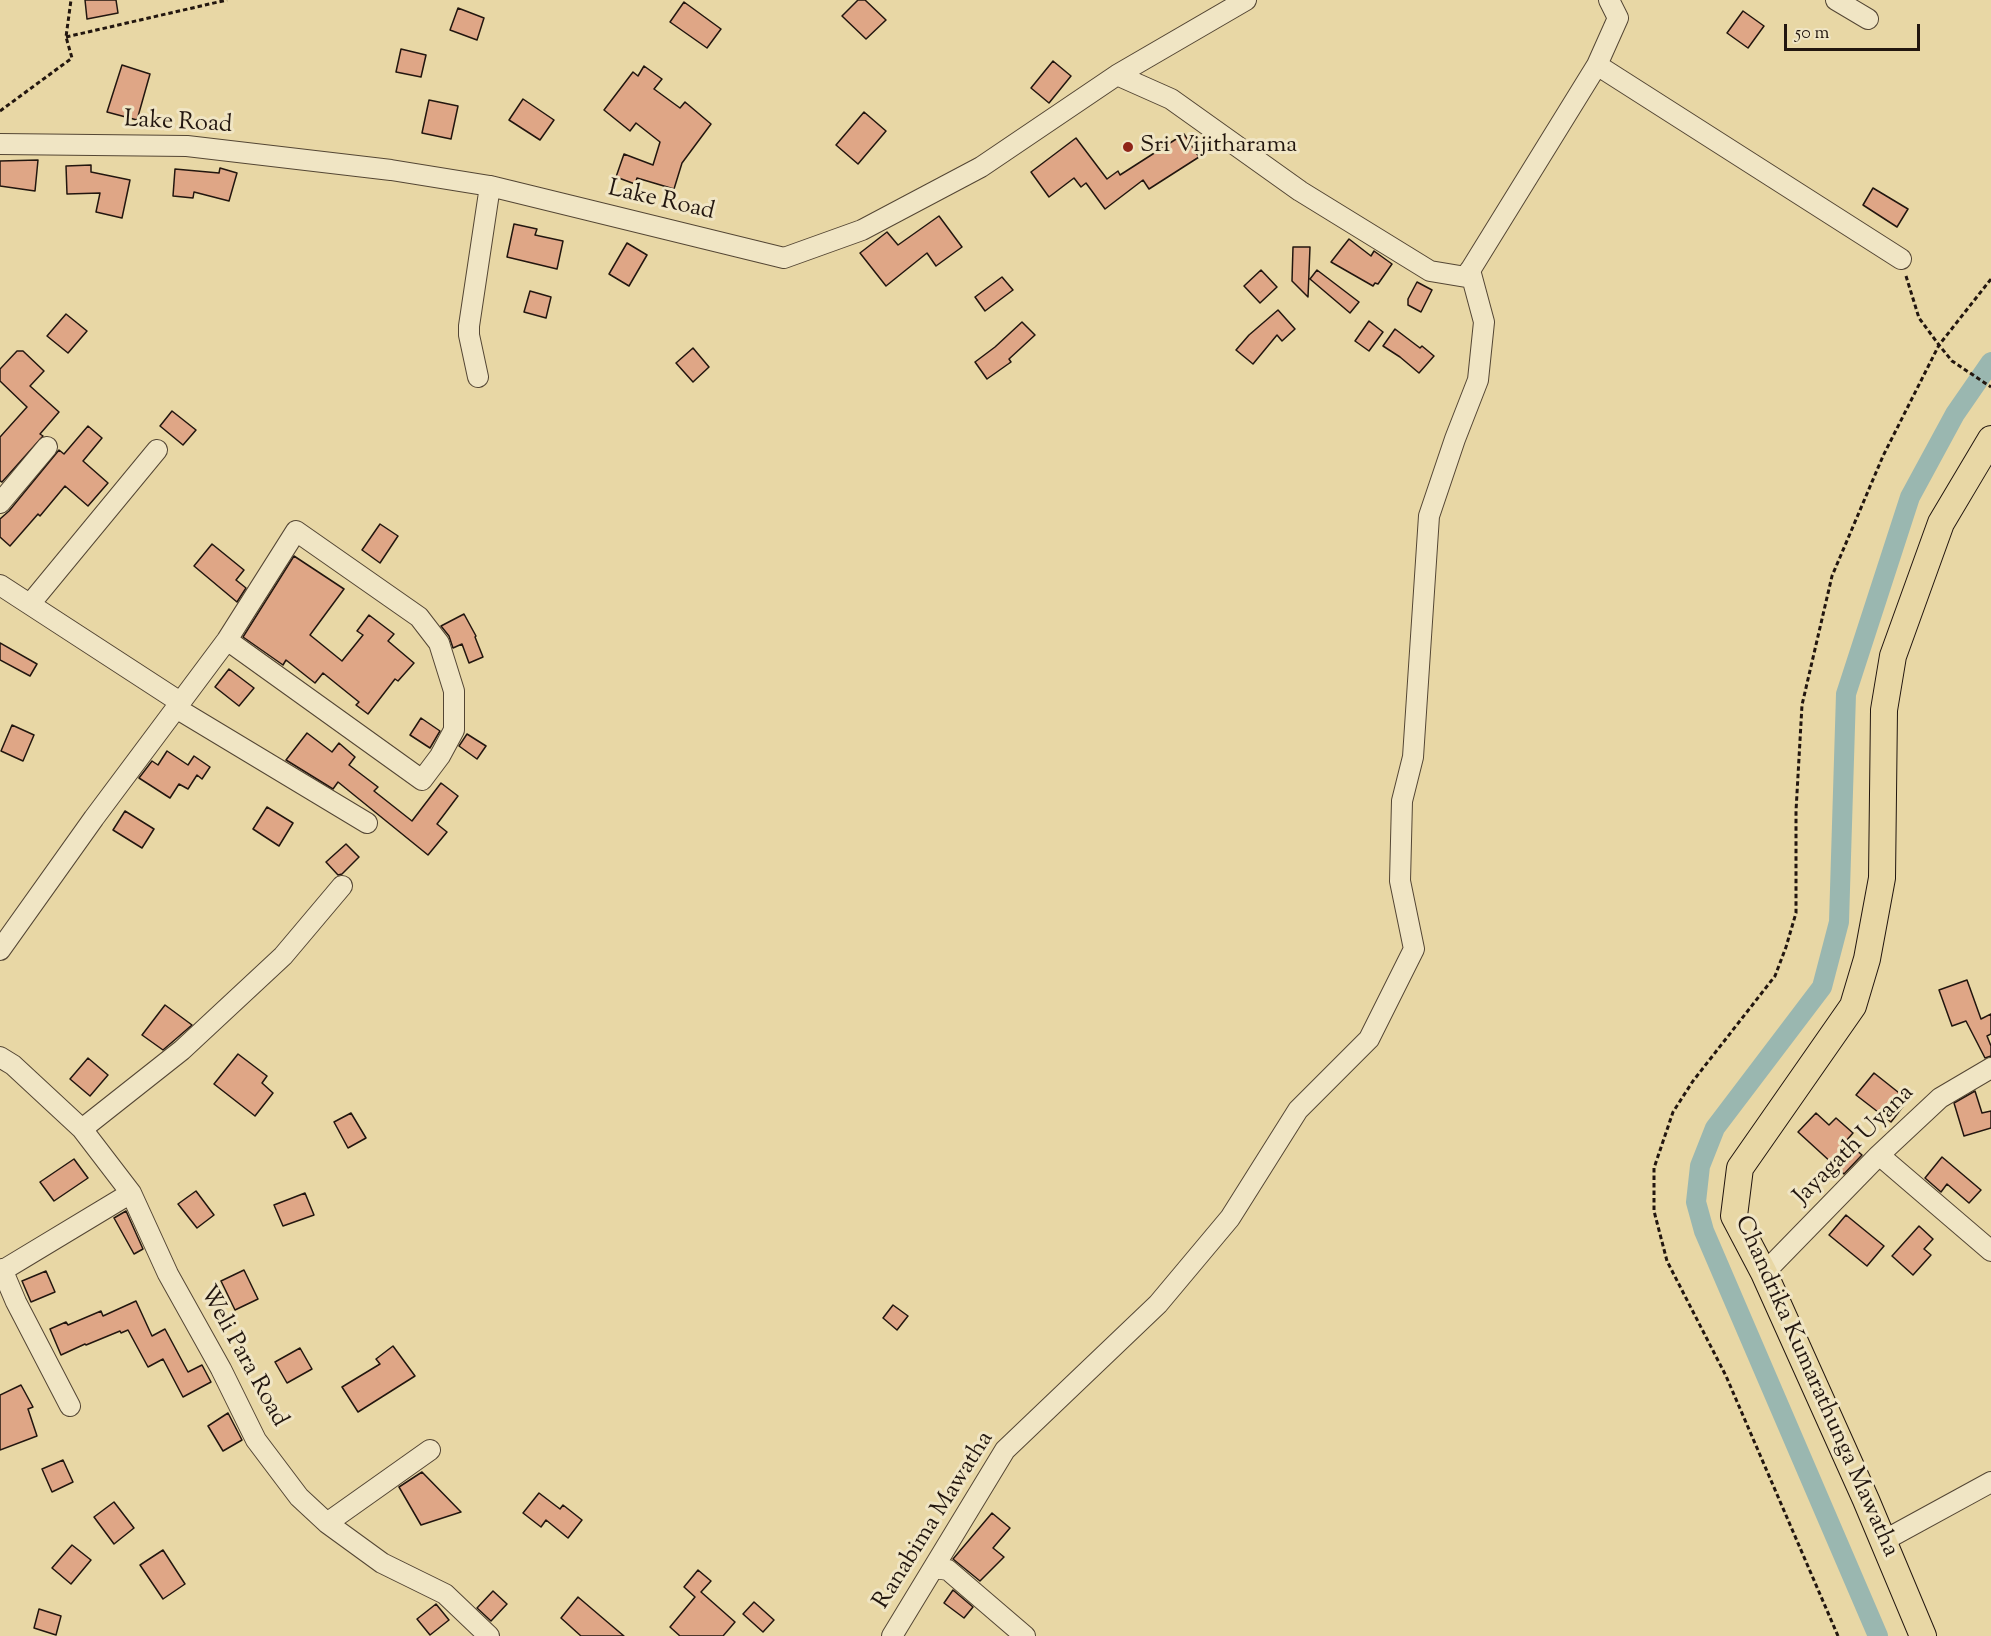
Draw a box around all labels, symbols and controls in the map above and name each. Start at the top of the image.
scale bar [1787,12,1924,50]
text: 50 m [1795,21,1829,47]
street label: Lake Road [123,107,233,141]
place label: Sri Vijitharama [1140,133,1297,161]
marker: Sri Vijitharama [1121,140,1135,154]
street label: Lake Road [605,176,717,228]
street label: Jayagath Uyana [1789,1080,1921,1212]
street label: Chandrika Kumarathunga Mawatha [1727,1212,1903,1562]
street label: Weli Para Road [191,1281,293,1433]
street label: Ranabima Mawatha [869,1427,1001,1615]

